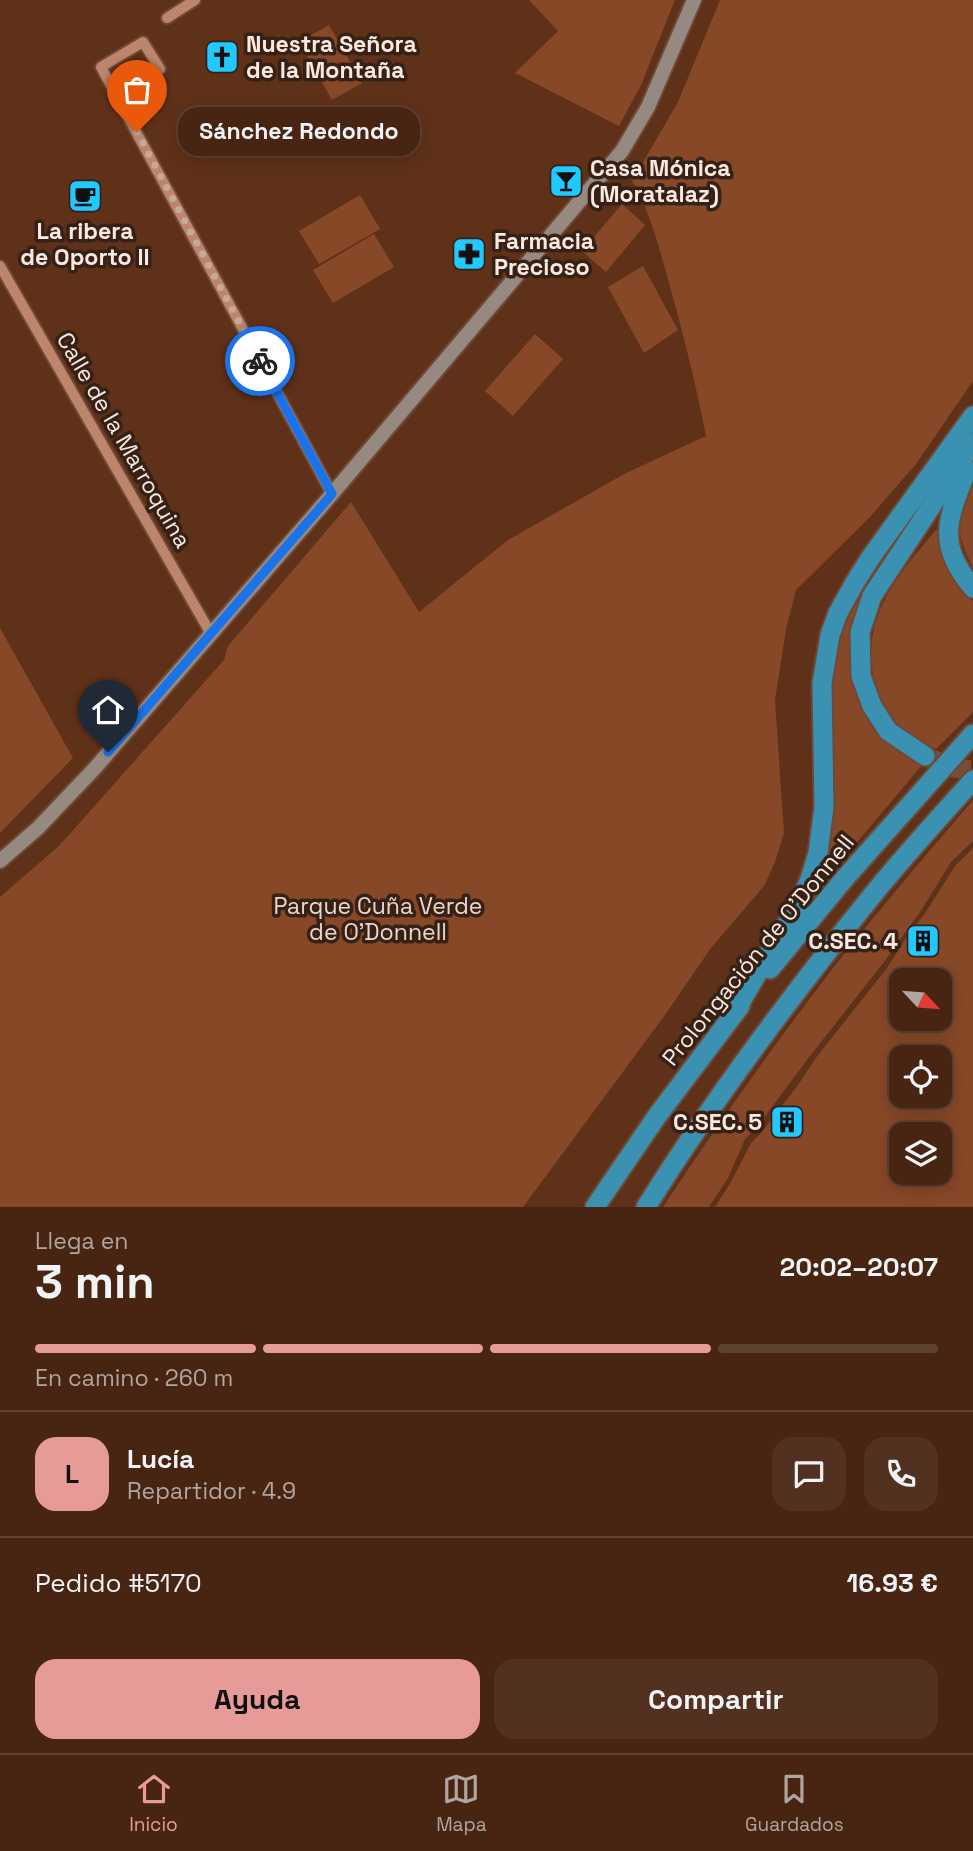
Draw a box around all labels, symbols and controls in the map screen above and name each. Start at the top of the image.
place label: Nuestra Señora de la Montaña [246,29,417,85]
church icon: Nuestra Señora de la Montaña [203,38,241,76]
pin [107,60,167,132]
icon: bag [118,71,156,109]
callout: Sánchez Redondo [179,108,420,156]
text: Sánchez Redondo [199,116,399,146]
place label: Casa Mónica (Moratalaz) [590,153,731,209]
bar icon: Casa Mónica (Moratalaz) [547,162,585,200]
cafe icon: La ribera de Oporto II [66,177,104,215]
place label: La ribera de Oporto II [20,216,150,272]
place label: Farmacia Precioso [494,226,594,282]
pharmacy icon: Farmacia Precioso [450,235,488,273]
courier [225,326,295,396]
street label: Calle de la Marroquina [50,327,198,553]
icon: bike [241,342,279,380]
pin [78,680,138,752]
icon: home [89,691,127,729]
street label: Prolongación de O'Donnell [655,828,861,1072]
park label: Parque Cuña Verde de O'Donnell [274,891,482,947]
building icon: C.SEC. 4 [904,922,942,960]
place label: C.SEC. 4 [808,926,898,956]
north arrow [889,968,952,1031]
map controls [889,968,952,1185]
button: locate [889,1045,952,1108]
building icon: C.SEC. 5 [768,1103,806,1141]
place label: C.SEC. 5 [673,1107,762,1137]
button: layers [889,1122,952,1185]
text: Llega en [35,1226,128,1256]
text: 20:02–20:07 [780,1250,938,1284]
text: 3 min [35,1253,155,1311]
text: En camino · 260 m [35,1363,233,1393]
button: chat [772,1437,846,1511]
button: phone [864,1437,938,1511]
text: Lucía [127,1442,194,1476]
text: L [65,1457,79,1491]
text: Repartidor · 4.9 [127,1476,296,1506]
text: Pedido #5170 [35,1566,202,1600]
text: 16.93 € [846,1566,938,1600]
button: Ayuda [35,1659,480,1739]
button: Compartir [494,1659,938,1739]
tab: Inicio [129,1770,178,1837]
tab: Mapa [436,1770,487,1837]
tab: Guardados [745,1770,844,1837]

